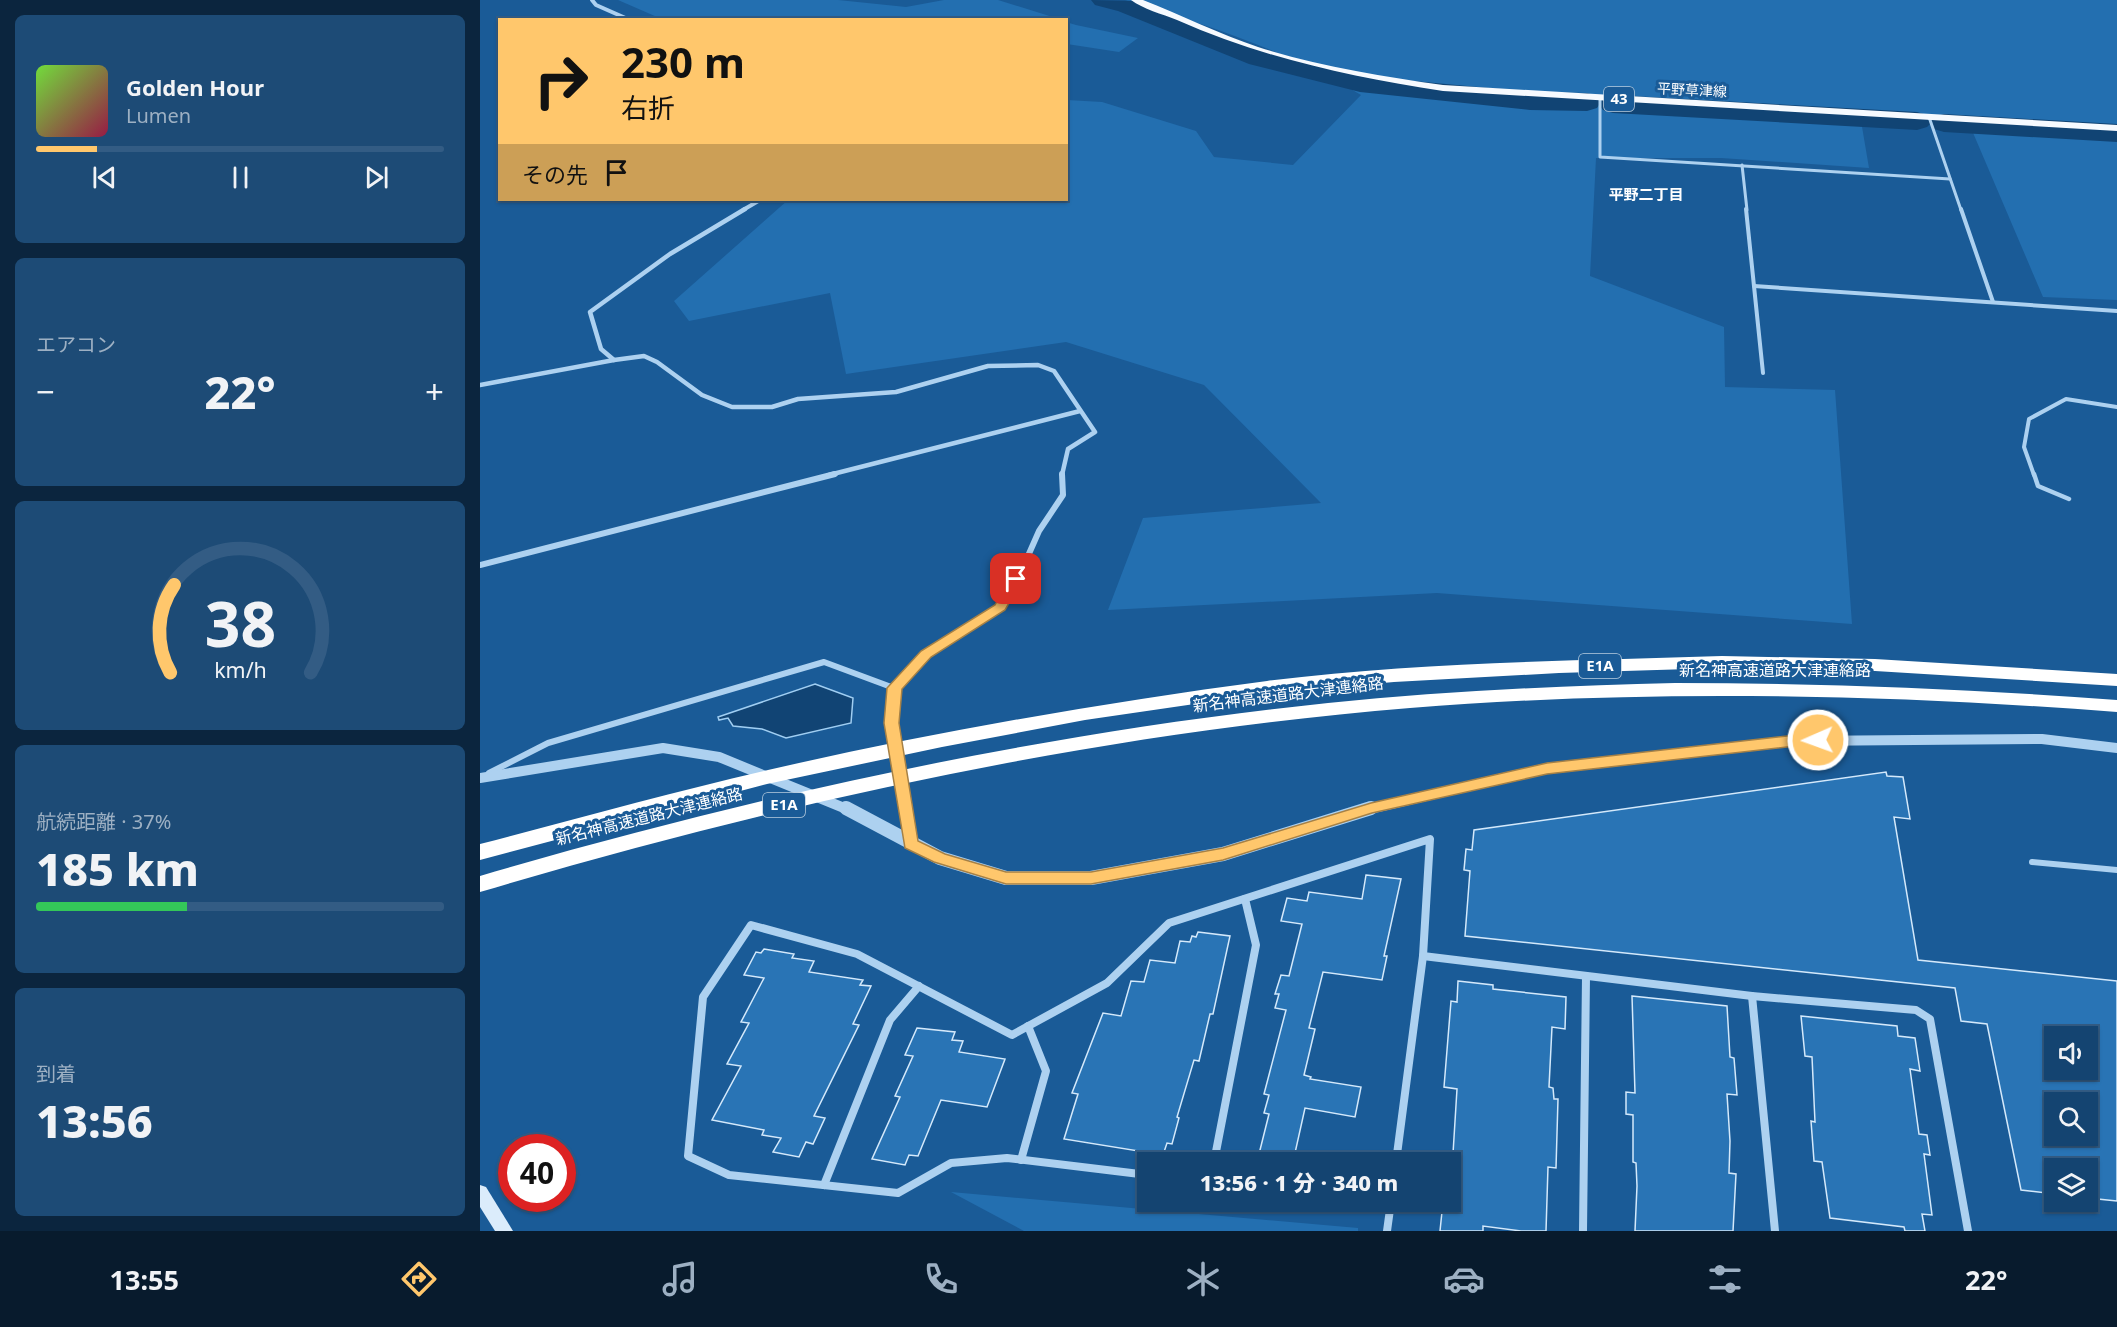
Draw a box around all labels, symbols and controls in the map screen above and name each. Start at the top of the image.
text: 230 m [621,33,745,90]
icon: right [522,42,600,120]
text: Golden Hour [126,72,264,102]
street label: 平野草津線 [1657,78,1727,101]
road number: 43 [1604,87,1634,111]
text: 右折 [621,89,675,126]
text: Lumen [126,102,191,129]
icon: arrive [600,156,633,189]
text: その先 [522,159,588,189]
icon: previous [88,161,121,194]
icon: pause [224,161,257,194]
icon: next [360,161,393,194]
district label: 平野二丁目 [1608,184,1684,204]
text: エアコン [36,331,116,358]
text: 22° [204,361,276,422]
text: − [36,369,55,414]
text: + [425,369,444,414]
pin [990,553,1041,604]
icon: arrive [999,562,1032,595]
text: 38 [204,580,276,665]
road number: E1A [1579,654,1621,678]
text: km/h [214,655,266,684]
street label: 新名神高速道路大津連絡路 [1679,659,1871,681]
street label: 新名神高速道路大津連絡路 [1191,671,1385,717]
position arrow [1786,708,1850,772]
street label: 新名神高速道路大津連絡路 [553,782,745,850]
road number: E1A [763,793,805,817]
text: 航続距離 · 37% [36,808,171,835]
text: 185 km [36,838,199,899]
map controls [2044,1026,2098,1212]
button: sound [2044,1026,2098,1080]
text: 到着 [36,1060,76,1087]
text: 13:56 [36,1090,153,1151]
button: search [2044,1092,2098,1146]
speed limit sign: 40 [498,1134,576,1212]
button: layers [2044,1158,2098,1212]
text: 13:56 · 1 分 · 340 m [1200,1167,1398,1197]
icon: directions [398,1258,440,1300]
icon: music [659,1258,701,1300]
icon: phone [920,1258,962,1300]
icon: climate [1182,1258,1224,1300]
icon: car [1443,1258,1485,1300]
icon: filters [1704,1258,1746,1300]
text: 13:55 [110,1261,179,1298]
text: 22° [1965,1261,2007,1298]

